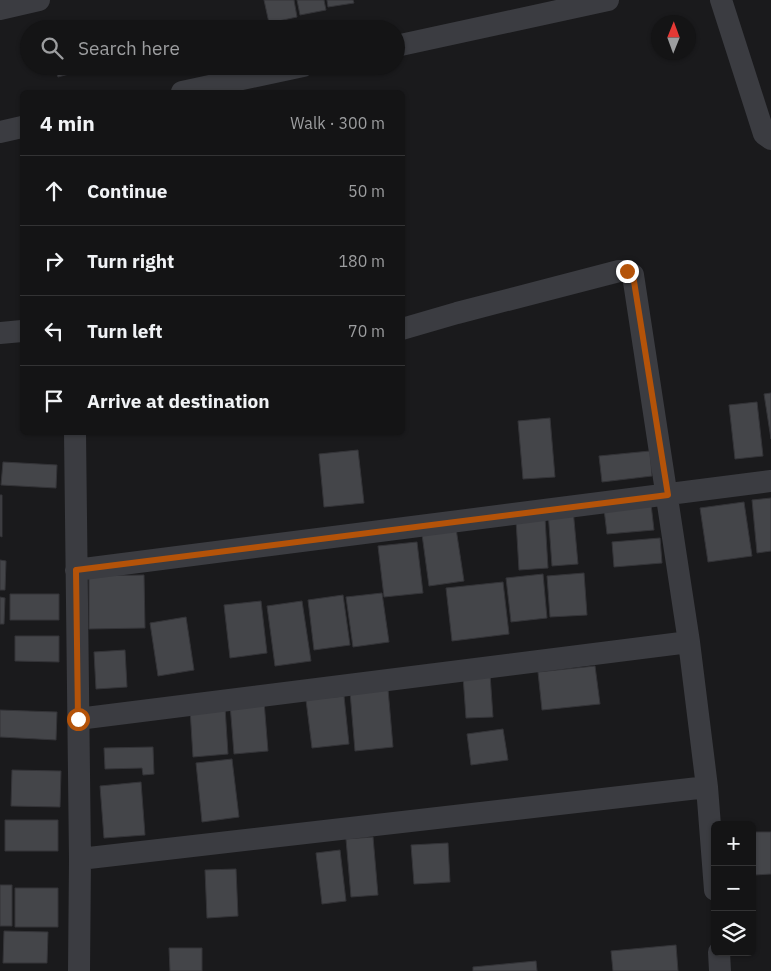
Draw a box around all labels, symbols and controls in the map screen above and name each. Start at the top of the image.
north arrow [651,15,696,60]
search box [20,20,405,75]
icon: search [38,34,66,62]
text: Search here [78,36,180,60]
text: 4 min [40,109,95,137]
text: Walk · 300 m [290,113,385,133]
icon: ahead [40,177,68,205]
text: Continue [87,179,167,203]
text: 50 m [348,181,385,201]
icon: right [40,247,68,275]
text: Turn right [87,249,174,273]
text: 180 m [338,251,385,271]
route end [616,260,639,283]
icon: left [40,317,68,345]
text: Turn left [87,319,163,343]
text: 70 m [348,321,385,341]
icon: arrive [40,387,68,415]
text: Arrive at destination [87,389,270,413]
route start [67,708,90,731]
map controls [711,821,756,956]
button: + [711,821,756,866]
button: − [711,866,756,911]
button: layers [711,911,756,956]

